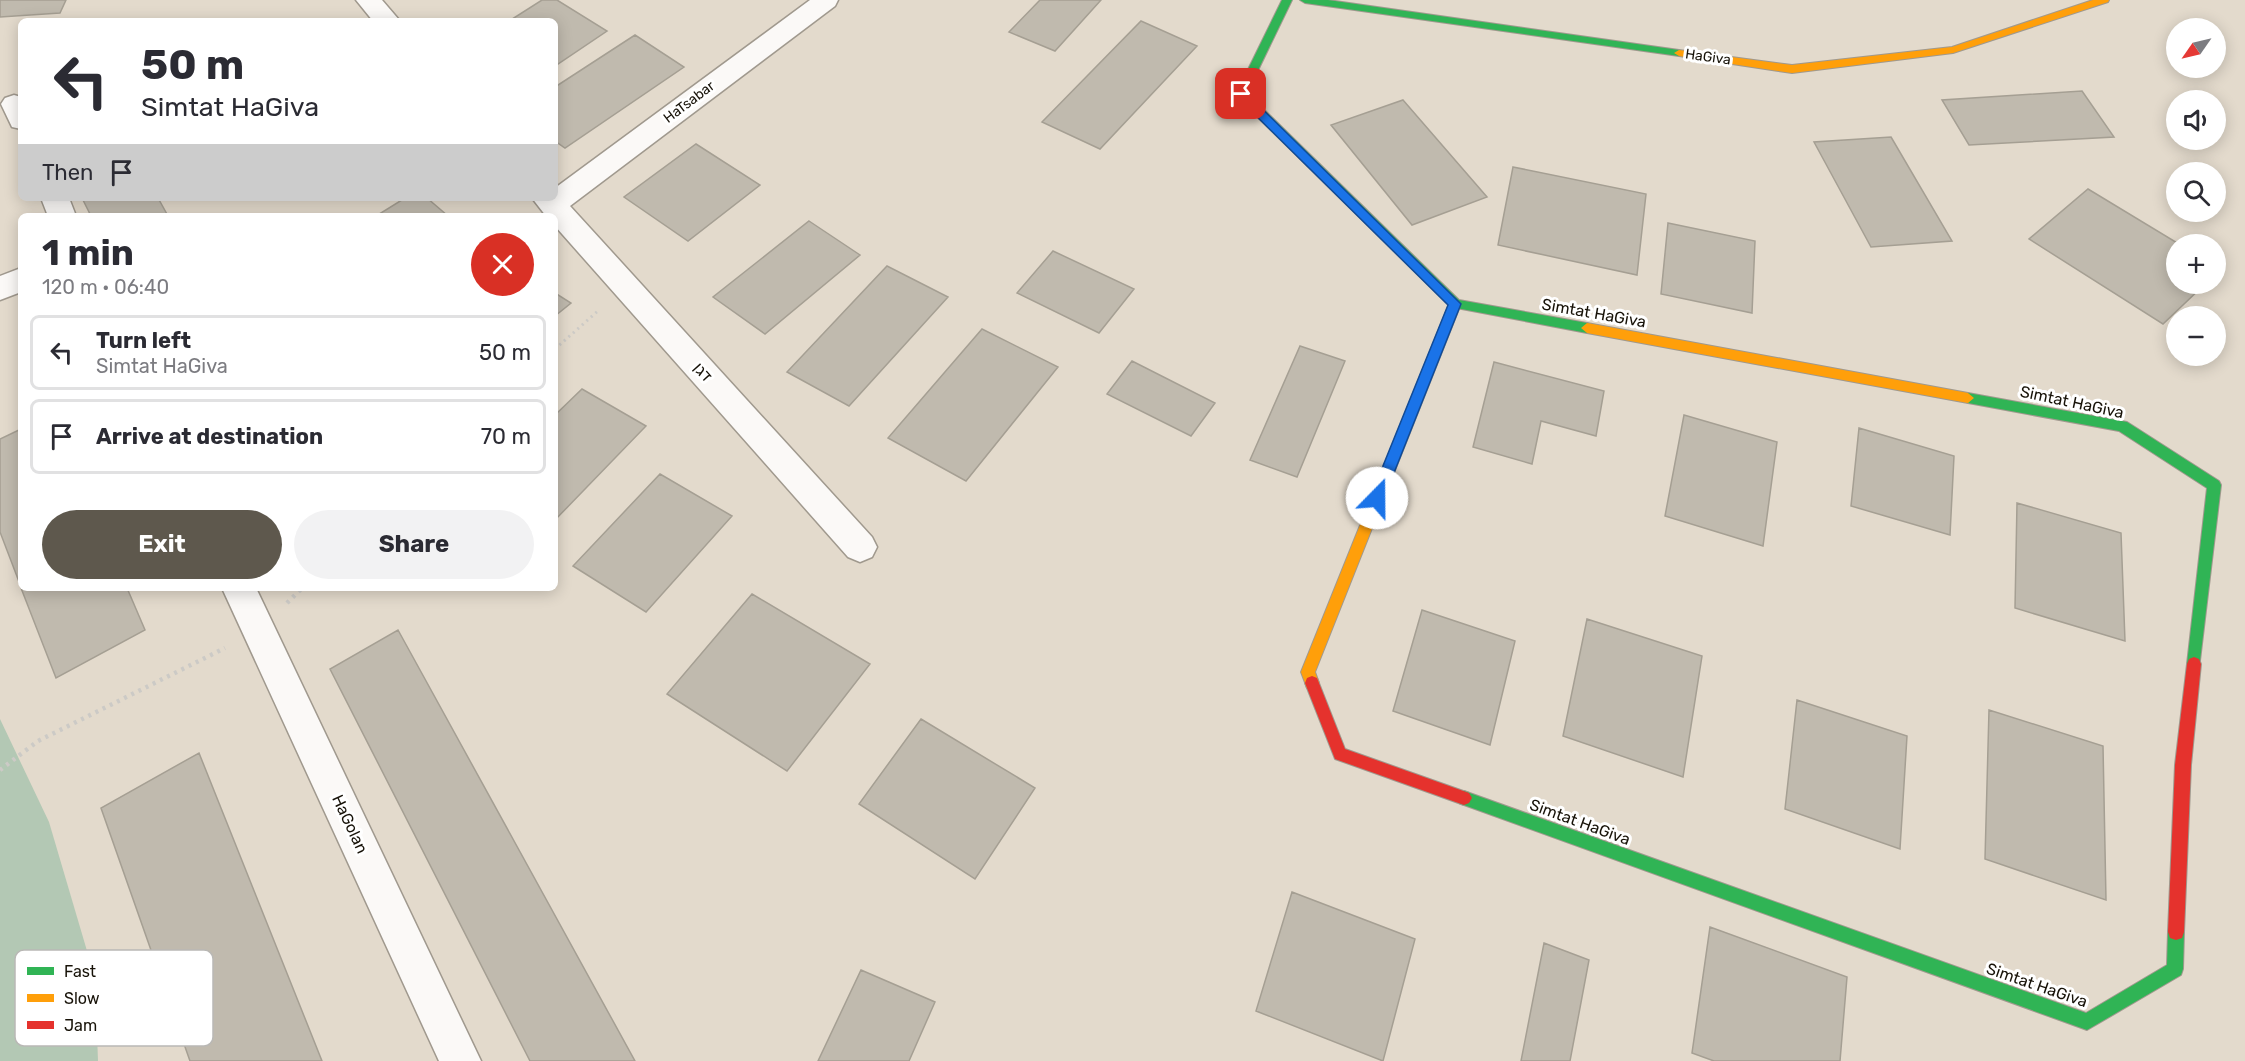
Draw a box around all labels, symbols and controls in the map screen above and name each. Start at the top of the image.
north arrow [2166,18,2226,78]
map controls [2166,18,2226,366]
text: 50 m [141,40,244,90]
icon: left [42,42,120,120]
street label: HaGiva [1684,45,1732,69]
pin [1215,68,1266,119]
street label: HaTsabar [660,77,718,127]
icon: arrive [1224,77,1257,110]
button: sound [2166,90,2226,150]
text: Simtat HaGiva [141,91,319,123]
icon: arrive [105,156,138,189]
text: Then [42,159,93,186]
button: search [2166,162,2226,222]
text: 1 min [42,231,134,274]
button: close [471,233,534,296]
button: + [2166,234,2226,294]
text: 120 m · 06:40 [42,275,169,299]
street label: Simtat HaGiva [1540,294,1648,332]
button: − [2166,306,2226,366]
text: Turn left [96,327,191,354]
icon: left [45,336,78,369]
text: 50 m [479,339,531,366]
text: Simtat HaGiva [96,354,228,378]
street label: דגן [689,358,717,386]
street label: Simtat HaGiva [2018,382,2126,422]
icon: arrive [45,420,78,453]
text: Arrive at destination [96,423,323,450]
text: 70 m [481,423,531,450]
position arrow [1345,466,1409,530]
button: Exit [42,510,282,579]
button: Share [294,510,534,579]
street label: HaGolan [328,792,372,856]
street label: Simtat HaGiva [1527,795,1633,849]
legend [15,950,213,1046]
street label: Simtat HaGiva [1984,959,2090,1011]
text: Fast [64,962,96,981]
text: Slow [64,989,100,1008]
text: Jam [64,1016,97,1035]

